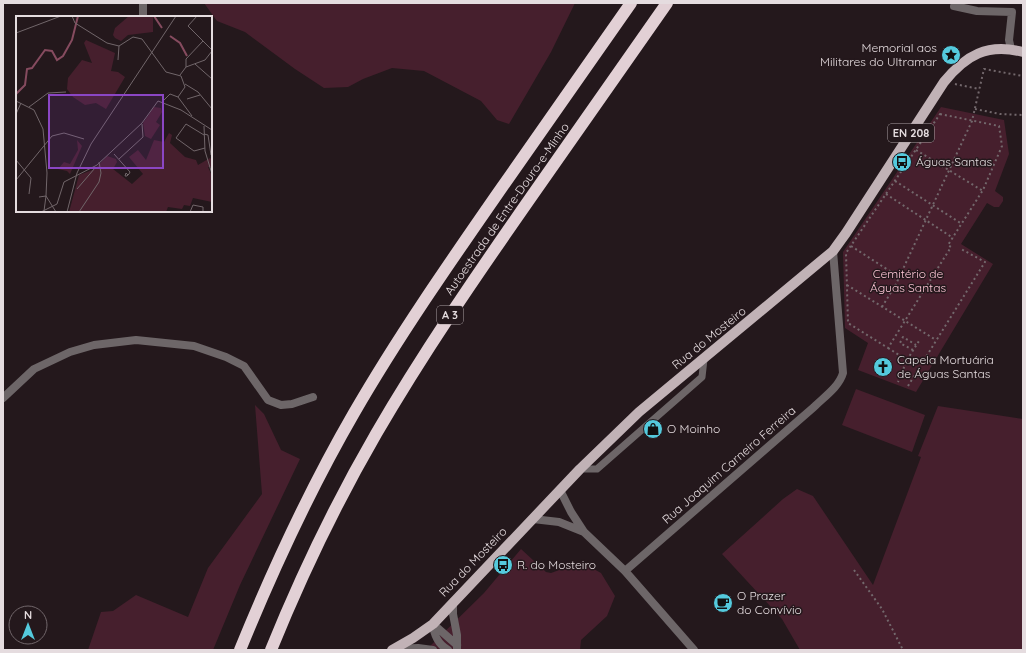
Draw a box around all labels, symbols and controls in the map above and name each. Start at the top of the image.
inset map [16,16,212,212]
place label: Memorial aos Militares do Ultramar [820,40,937,69]
place icon: Memorial aos Militares do Ultramar [940,44,962,66]
street label: Autoestrada de Entre-Douro-e-Minho [441,120,572,298]
road number: EN 208 [888,124,934,142]
bus stop icon: Águas Santas [891,151,913,173]
place label: Águas Santas [916,154,992,169]
park label: Cemitério de Águas Santas [870,266,946,295]
street label: Rua do Mosteiro [669,303,749,372]
road number: A 3 [437,306,463,324]
place label: Capela Mortuária de Águas Santas [897,352,994,381]
church icon: Capela Mortuária de Águas Santas [872,356,894,378]
street label: Rua Joaquim Carneiro Ferreira [659,403,798,527]
shop icon: O Moinho [642,418,664,440]
place label: O Moinho [667,421,720,436]
street label: Rua do Mosteiro [436,524,510,600]
bus stop icon: R. do Mosteiro [492,554,514,576]
place label: R. do Mosteiro [517,557,596,572]
place label: O Prazer do Convívio [737,588,802,617]
cafe icon: O Prazer do Convívio [712,592,734,614]
north arrow [8,605,48,645]
text: N [24,608,32,622]

